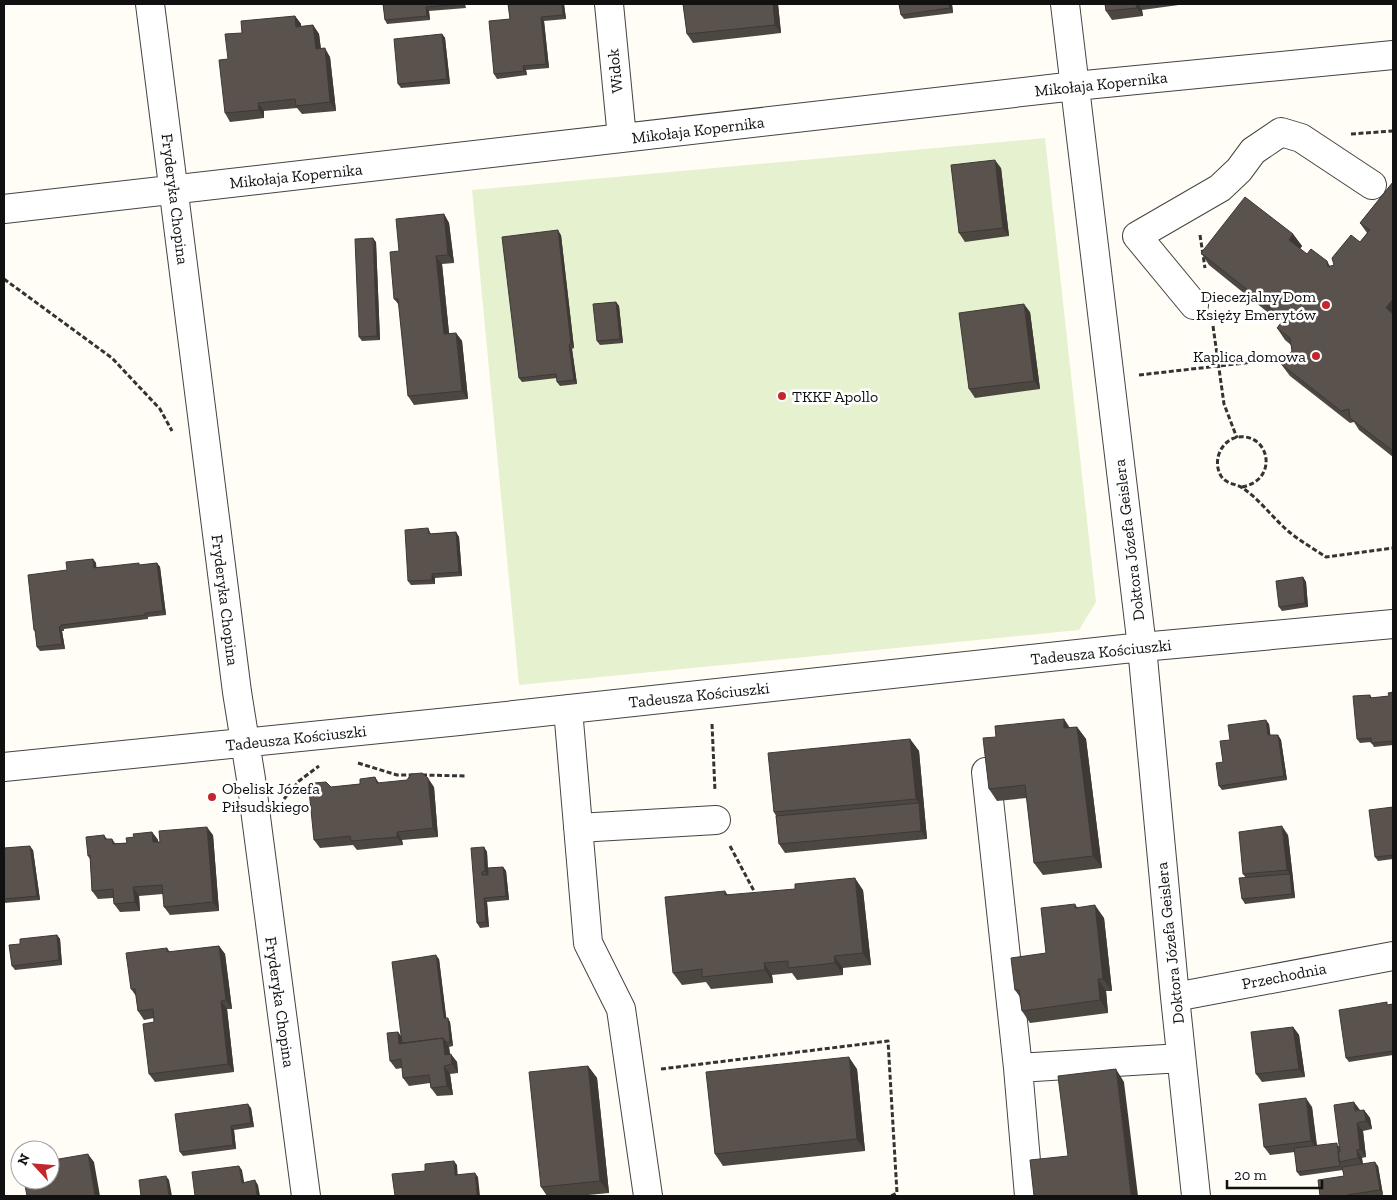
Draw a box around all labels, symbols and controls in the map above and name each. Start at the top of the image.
street label: Widok [603,47,627,94]
street label: Mikołaja Kopernika [1034,68,1169,100]
street label: Mikołaja Kopernika [631,112,766,148]
street label: Fryderyka Chopina [158,132,193,266]
street label: Mikołaja Kopernika [229,160,364,192]
place label: Diecezjalny Dom Księży Emerytów [1196,287,1317,324]
marker: Diecezjalny Dom Księży Emerytów [1320,299,1332,311]
place label: Kaplica domowa [1193,347,1306,366]
marker: Kaplica domowa [1310,350,1322,362]
place label: TKKF Apollo [792,387,878,406]
marker: TKKF Apollo [776,390,788,402]
street label: Doktora Józefa Geislera [1110,458,1148,622]
street label: Fryderyka Chopina [208,533,243,667]
street label: Tadeusza Kościuszki [1030,635,1173,669]
street label: Tadeusza Kościuszki [628,678,771,712]
street label: Tadeusza Kościuszki [225,721,368,755]
place label: Obelisk Józefa Piłsudskiego [222,779,320,816]
marker: Obelisk Józefa Piłsudskiego [206,791,218,803]
street label: Doktora Józefa Geislera [1152,861,1188,1025]
street label: Fryderyka Chopina [261,935,299,1069]
street label: Przechodnia [1240,958,1328,993]
north arrow [10,1140,60,1190]
text: N [14,1151,34,1168]
scale bar [1227,1158,1322,1190]
text: 20 m [1234,1166,1267,1184]

